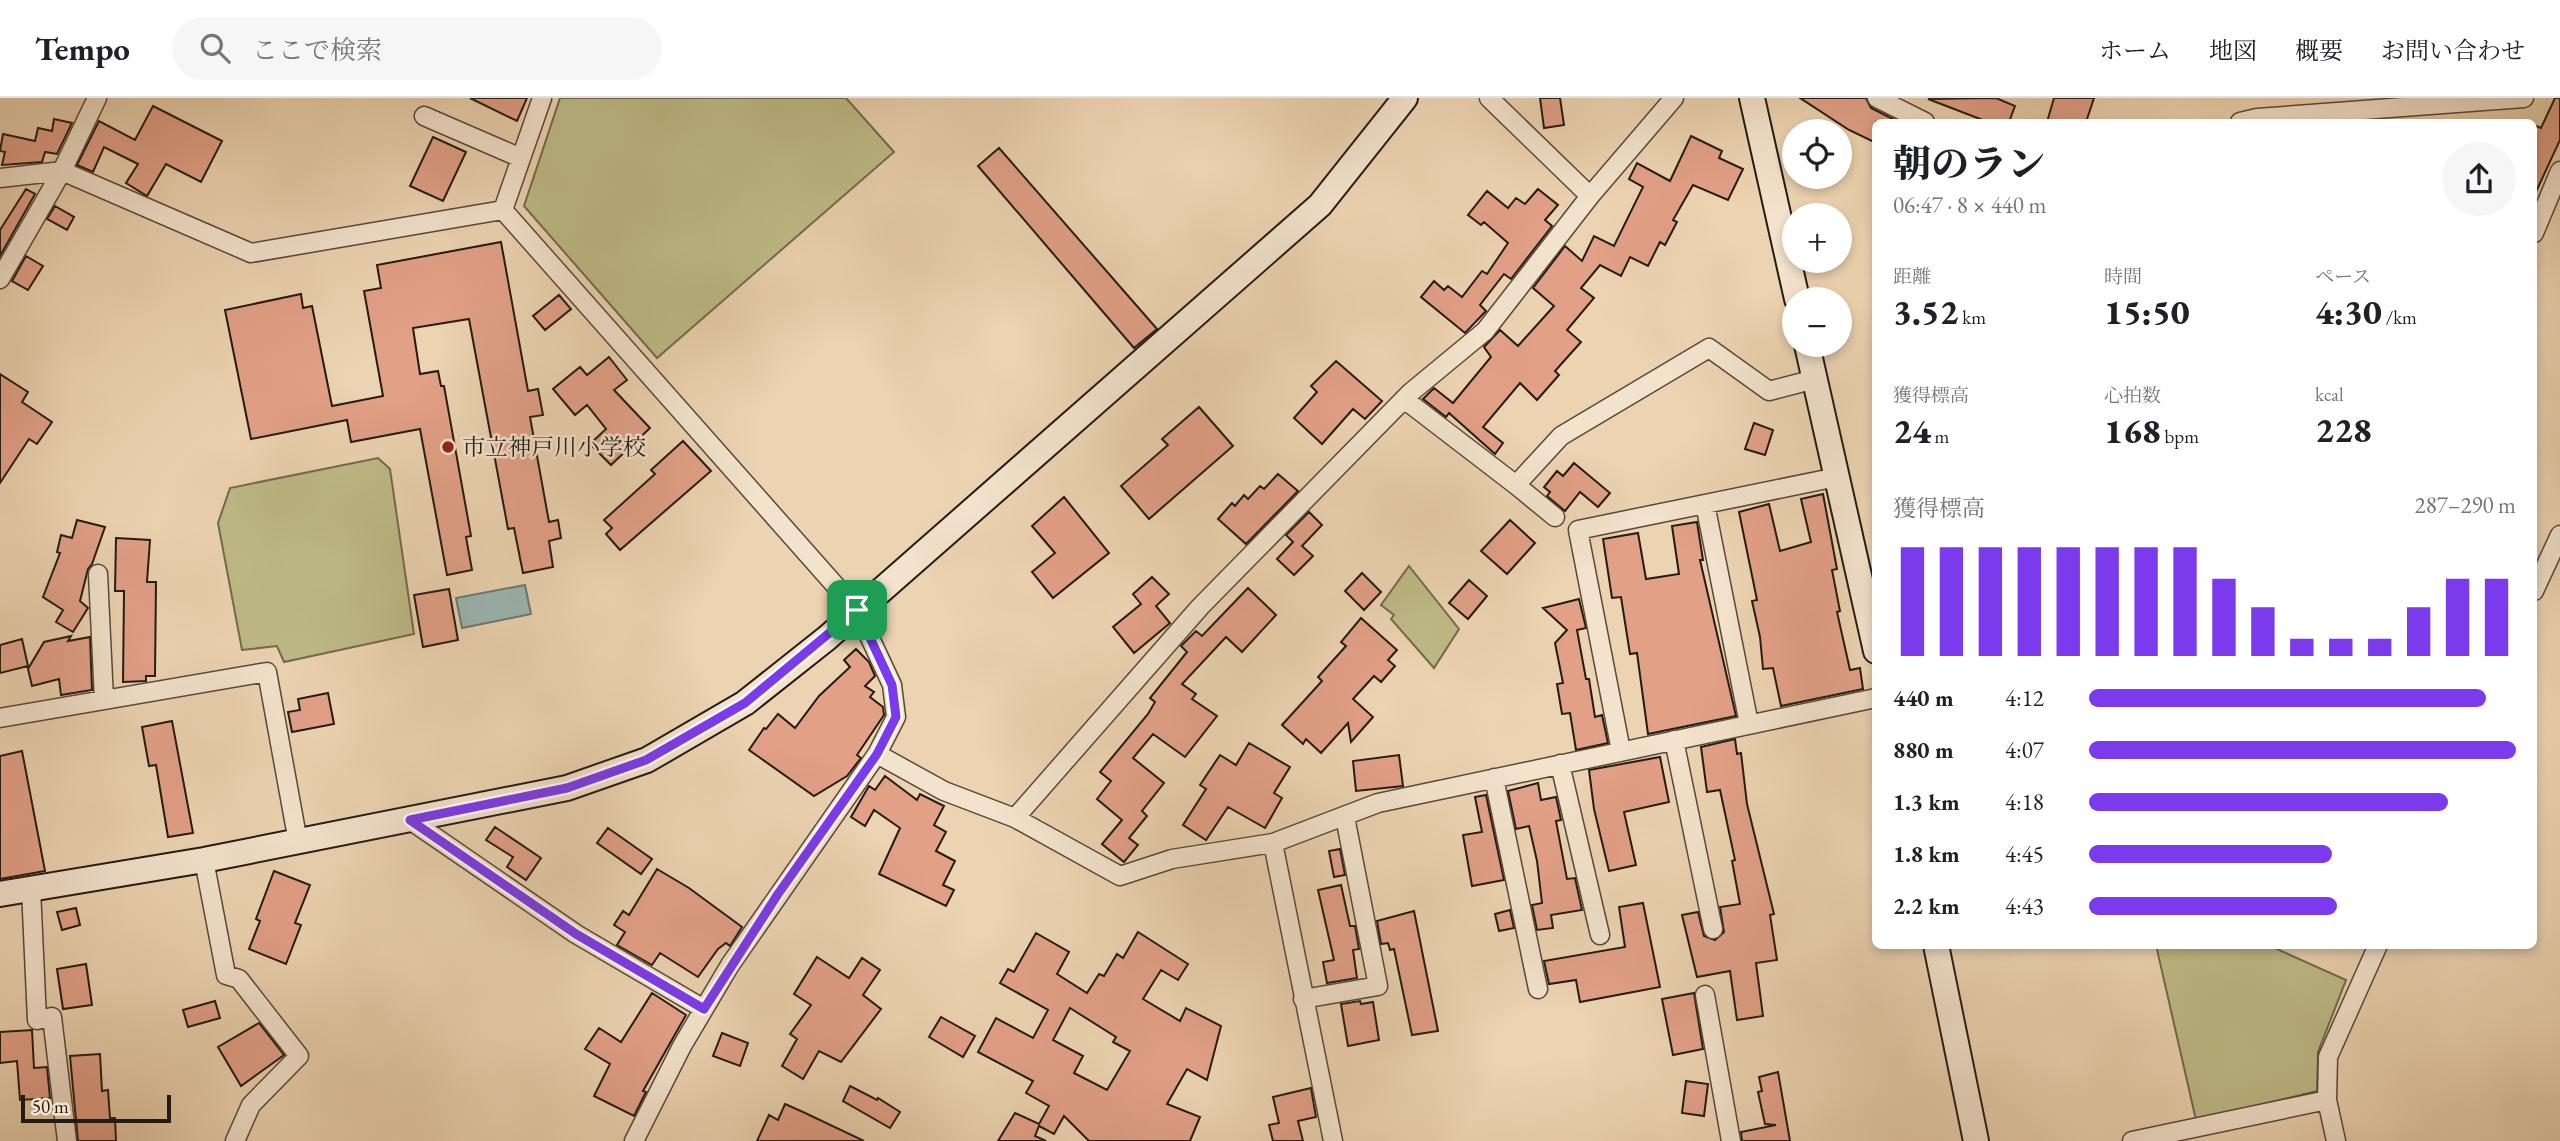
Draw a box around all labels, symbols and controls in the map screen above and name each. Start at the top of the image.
search box [172,17,662,80]
text: Tempo [35,27,130,70]
icon: search [196,29,234,67]
text: ここで検索 [252,33,382,67]
text: ホーム [2099,35,2171,66]
text: 地図 [2209,35,2257,66]
text: 概要 [2295,35,2343,66]
text: お問い合わせ [2381,35,2525,66]
map controls [1782,119,1852,357]
button: locate [1782,119,1852,189]
text: 朝のラン [1893,139,2045,188]
button: share [2442,142,2516,216]
text: 06:47 · 8 × 440 m [1893,190,2046,220]
button: + [1782,203,1852,273]
text: 距離 [1893,264,1931,289]
text: 時間 [2104,264,2142,289]
text: ペース [2315,264,2371,289]
button: − [1782,287,1852,357]
text: 3.52 [1893,289,1959,334]
text: 15:50 [2104,289,2190,334]
text: 4:30 [2315,289,2382,334]
text: km [1959,305,1986,330]
text: /km [2382,305,2417,330]
text: kcal [2315,382,2344,407]
text: 獲得標高 [1893,383,1969,408]
text: 心拍数 [2104,383,2161,408]
text: 228 [2315,407,2372,452]
text: 24 [1893,408,1931,453]
text: 168 [2104,408,2161,453]
text: m [1931,424,1949,449]
text: bpm [2161,424,2199,449]
place label: 市立神戸川小学校 [462,432,646,462]
marker: 市立神戸川小学校 [440,439,456,455]
text: 287–290 m [2415,490,2516,520]
text: 獲得標高 [1893,493,1985,523]
pin [827,580,887,640]
icon: arrive [838,591,876,629]
text: 440 m [1893,683,1954,713]
text: 4:12 [2005,683,2044,713]
text: 880 m [1893,735,1954,765]
text: 4:07 [2005,735,2044,765]
text: 1.3 km [1893,787,1960,817]
text: 4:18 [2005,787,2044,817]
text: 1.8 km [1893,839,1960,869]
text: 4:45 [2005,839,2044,869]
text: 2.2 km [1893,891,1960,921]
text: 4:43 [2005,891,2044,921]
scale bar [21,1092,172,1124]
text: 50 m [32,1094,69,1119]

